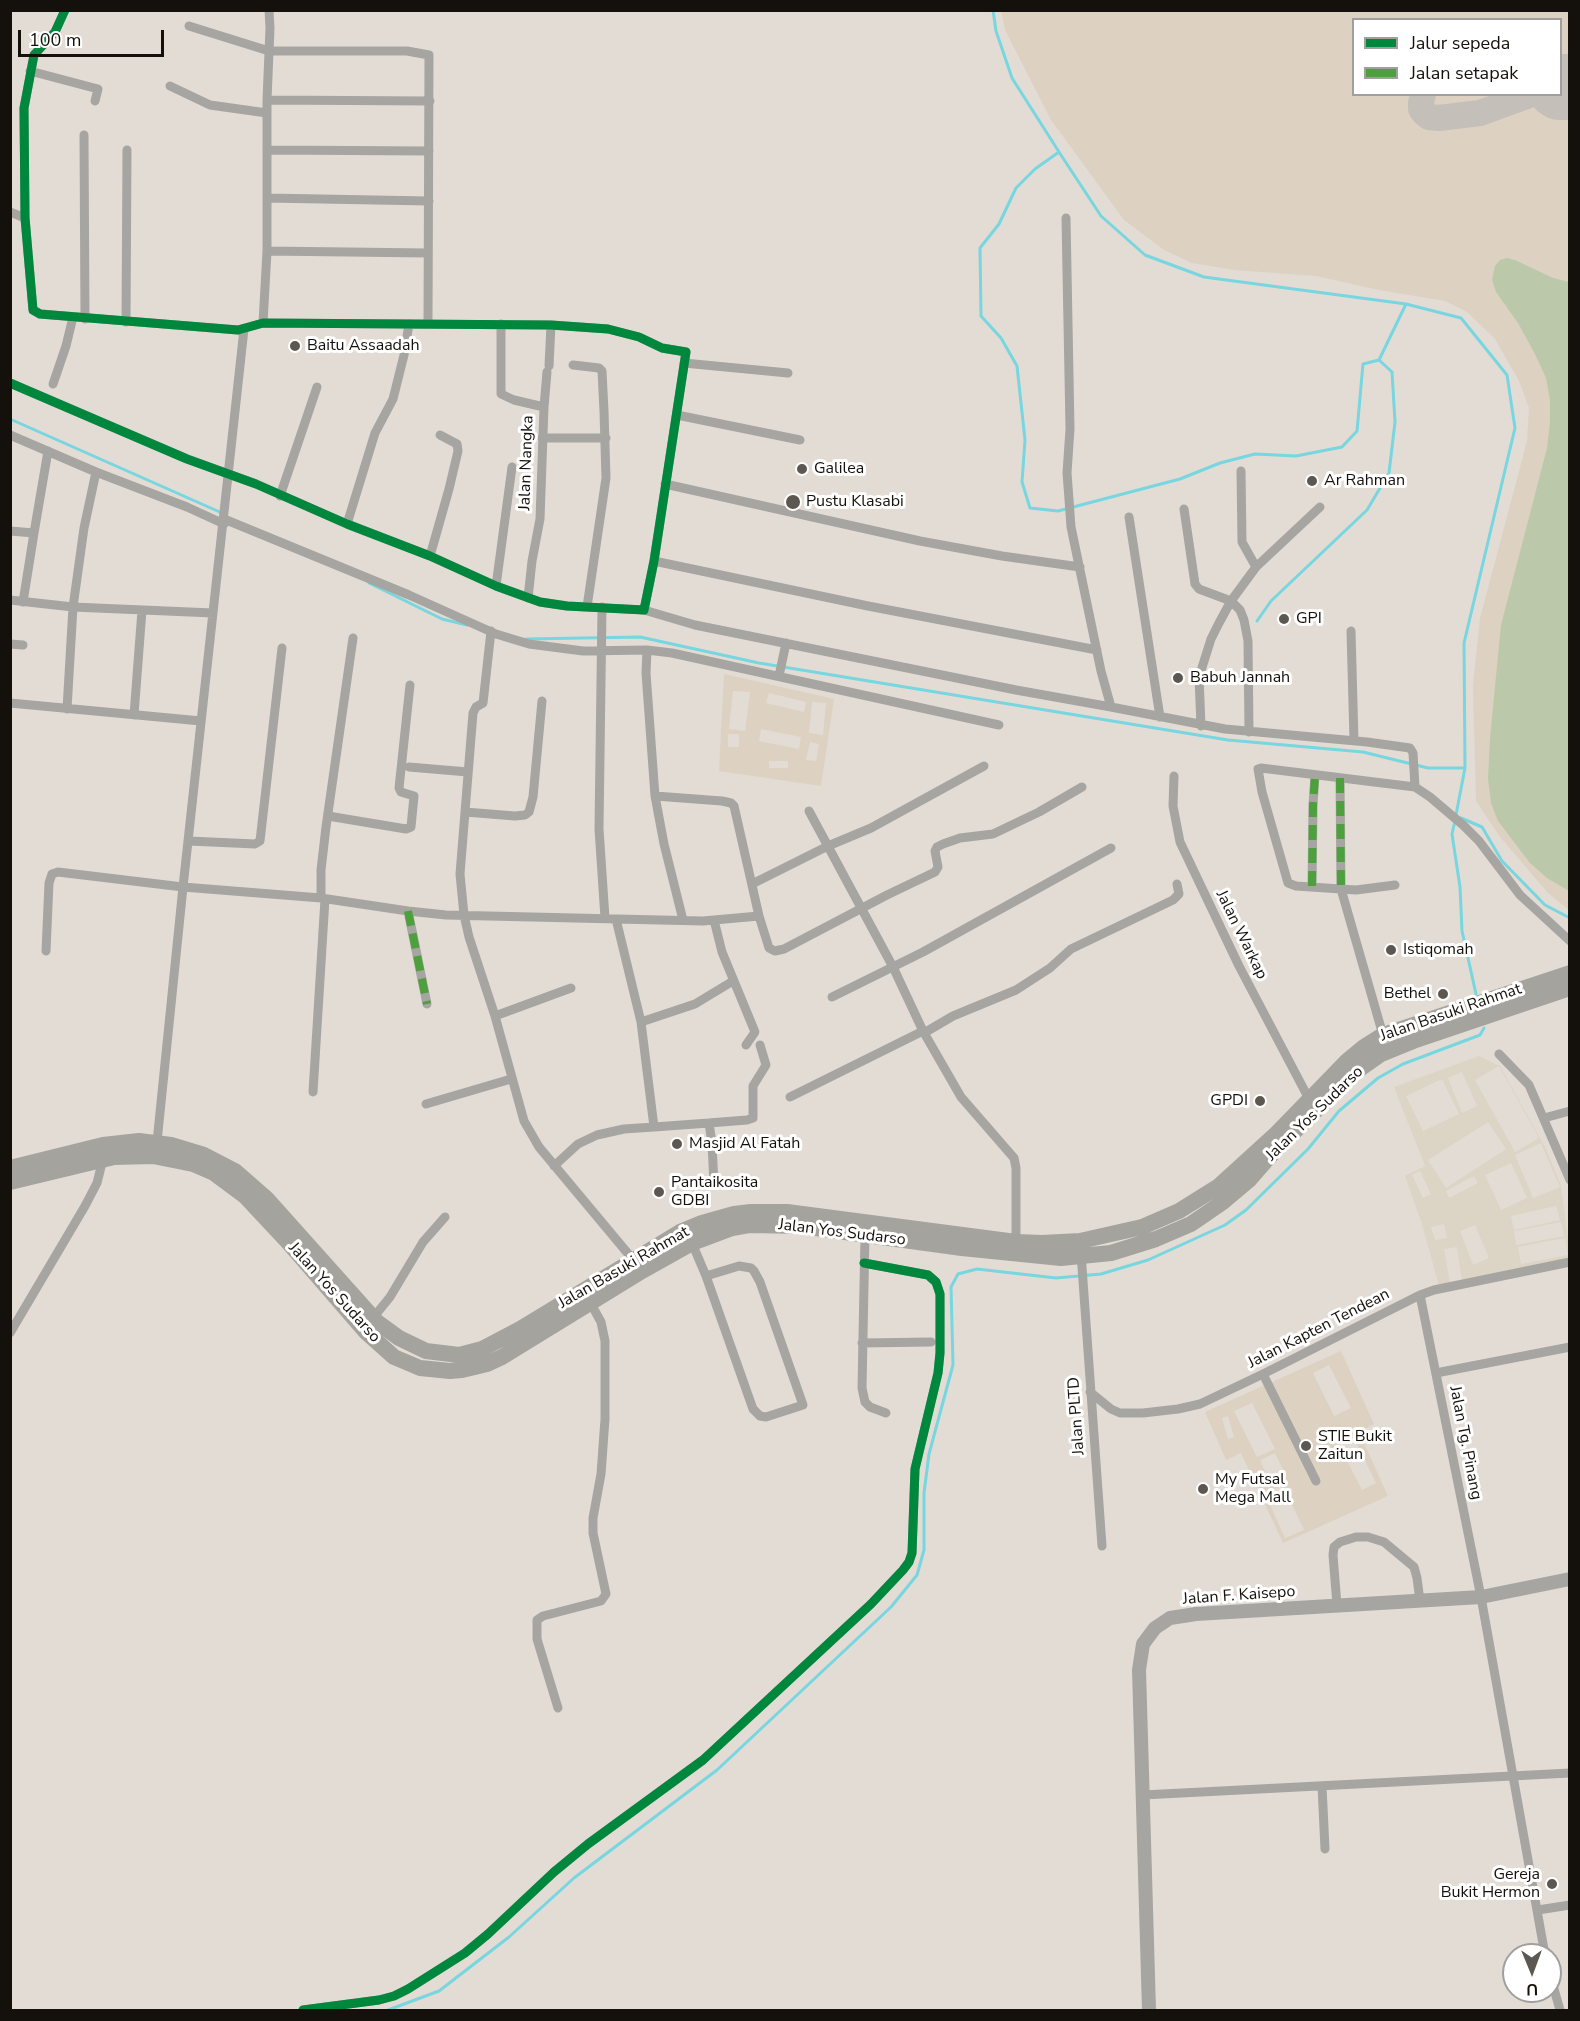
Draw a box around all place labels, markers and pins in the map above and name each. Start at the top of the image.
place label: Baitu Assaadah [307,336,420,356]
marker: Baitu Assaadah [288,339,302,353]
place label: Galilea [814,459,864,479]
marker: Galilea [795,462,809,476]
place label: Ar Rahman [1324,471,1405,491]
marker: Ar Rahman [1305,474,1319,488]
place label: Pustu Klasabi [806,492,904,512]
marker: Pustu Klasabi [784,493,802,511]
place label: GPI [1296,609,1322,629]
marker: GPI [1277,612,1291,626]
place label: Babuh Jannah [1190,668,1290,688]
marker: Babuh Jannah [1171,671,1185,685]
place label: Istiqomah [1403,940,1474,960]
marker: Istiqomah [1384,943,1398,957]
place label: Bethel [1384,984,1431,1004]
marker: Bethel [1436,987,1450,1001]
place label: GPDI [1210,1091,1248,1111]
marker: GPDI [1253,1094,1267,1108]
place label: Masjid Al Fatah [689,1134,800,1154]
marker: Masjid Al Fatah [670,1137,684,1151]
place label: Pantaikosita GDBI [671,1173,758,1211]
marker: Pantaikosita GDBI [652,1185,666,1199]
place label: STIE Bukit Zaitun [1318,1427,1392,1465]
marker: STIE Bukit Zaitun [1299,1439,1313,1453]
place label: My Futsal Mega Mall [1215,1470,1291,1508]
marker: My Futsal Mega Mall [1196,1482,1210,1496]
place label: Gereja Bukit Hermon [1441,1865,1540,1903]
marker: Gereja Bukit Hermon [1545,1877,1559,1891]

